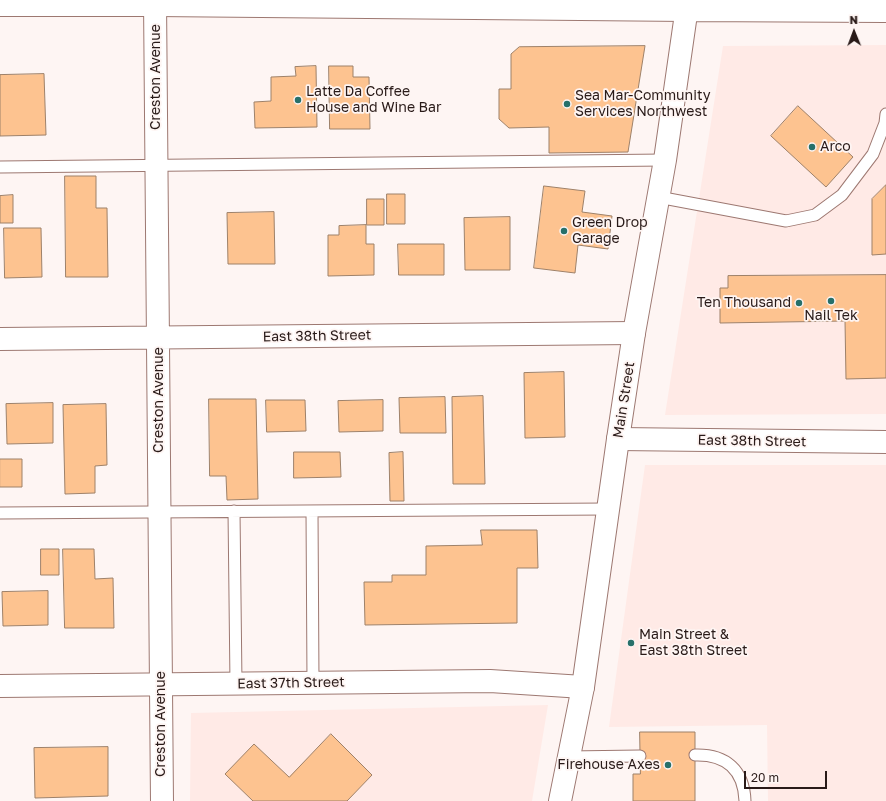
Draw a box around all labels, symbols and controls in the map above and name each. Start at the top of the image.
north arrow [834,12,874,52]
text: N [849,13,858,26]
street label: Creston Avenue [148,24,164,130]
place label: Latte Da Coffee House and Wine Bar [306,84,441,116]
place label: Sea Mar-Community Services Northwest [575,88,711,120]
marker: Latte Da Coffee House and Wine Bar [293,95,303,105]
marker: Sea Mar-Community Services Northwest [562,99,572,109]
place label: Arco [820,139,851,155]
marker: Arco [807,142,817,152]
place label: Green Drop Garage [572,215,648,248]
marker: Green Drop Garage [559,226,569,236]
place label: Ten Thousand [697,295,791,311]
marker: Nail Tek [826,296,836,306]
marker: Ten Thousand [794,298,804,308]
place label: Nail Tek [804,308,858,324]
street label: East 38th Street [263,327,371,345]
street label: Creston Avenue [151,347,167,453]
street label: Main Street [610,361,638,439]
street label: East 38th Street [698,432,806,450]
place label: Main Street & East 38th Street [639,627,748,660]
marker: Main Street & East 38th Street [626,638,636,648]
street label: Creston Avenue [153,671,169,777]
street label: East 37th Street [237,674,345,692]
place label: Firehouse Axes [557,757,660,773]
marker: Firehouse Axes [663,760,673,770]
scale bar [746,763,829,789]
text: 20 m [751,770,779,785]

